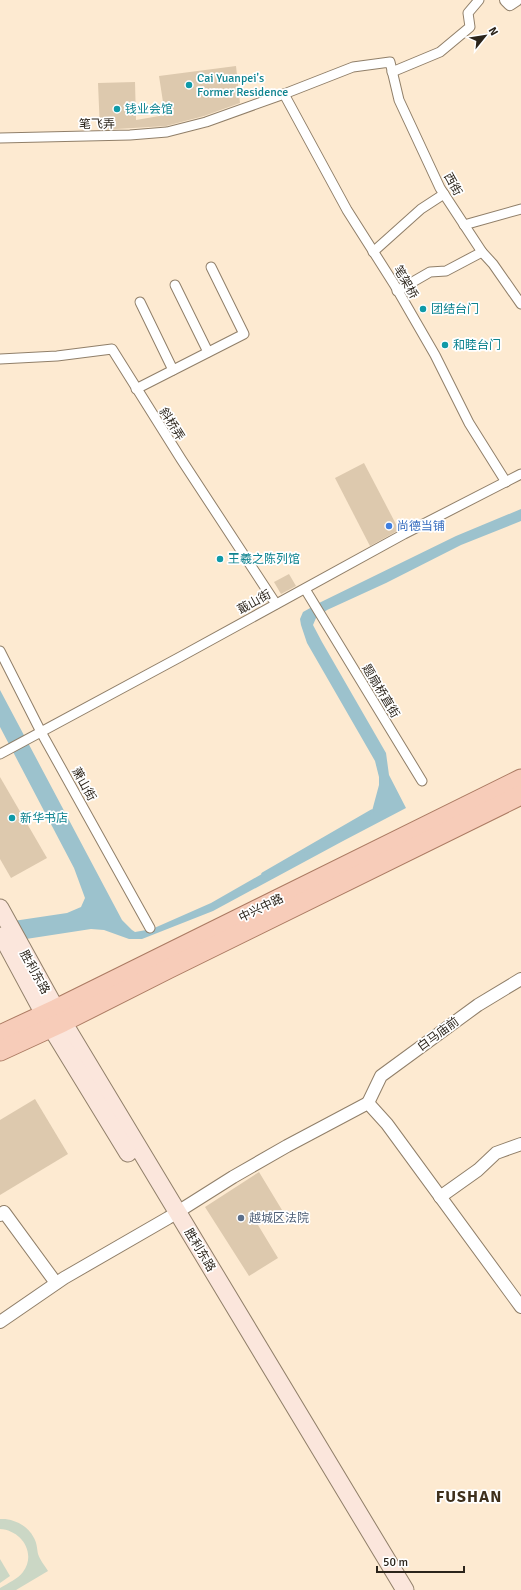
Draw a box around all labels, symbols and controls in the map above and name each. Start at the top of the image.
north arrow [465,16,505,56]
text: N [486,25,501,38]
place label: Cai Yuanpei's Former Residence [197,71,288,100]
marker: Cai Yuanpei's Former Residence [184,80,194,90]
place label: 钱业会馆 [125,102,173,117]
marker: 钱业会馆 [112,104,122,114]
street label: 笔飞弄 [79,117,115,132]
street label: 西街 [440,170,465,198]
street label: 笔架桥 [390,263,421,302]
place label: 团结台门 [431,302,479,317]
marker: 团结台门 [418,304,428,314]
place label: 和睦台门 [453,338,501,353]
marker: 和睦台门 [440,340,450,350]
street label: 斜桥弄 [156,405,187,444]
place label: 尚德当铺 [397,519,445,534]
marker: 尚德当铺 [384,521,394,531]
place label: 王羲之陈列馆 [228,552,300,567]
marker: 王羲之陈列馆 [215,554,225,564]
street label: 蕺山街 [235,587,274,618]
street label: 题扇桥直街 [359,662,402,721]
street label: 萧山街 [68,765,99,804]
place label: 新华书店 [20,811,68,826]
marker: 新华书店 [7,813,17,823]
street label: 中兴中路 [236,891,286,926]
street label: 胜利东路 [16,948,53,997]
street label: 白马庙前 [414,1014,462,1055]
place label: 越城区法院 [249,1211,309,1226]
marker: 越城区法院 [236,1213,246,1223]
street label: 胜利东路 [181,1226,218,1275]
district label: FUSHAN [436,1487,502,1507]
scale bar [377,1548,464,1574]
text: 50 m [383,1555,408,1570]

